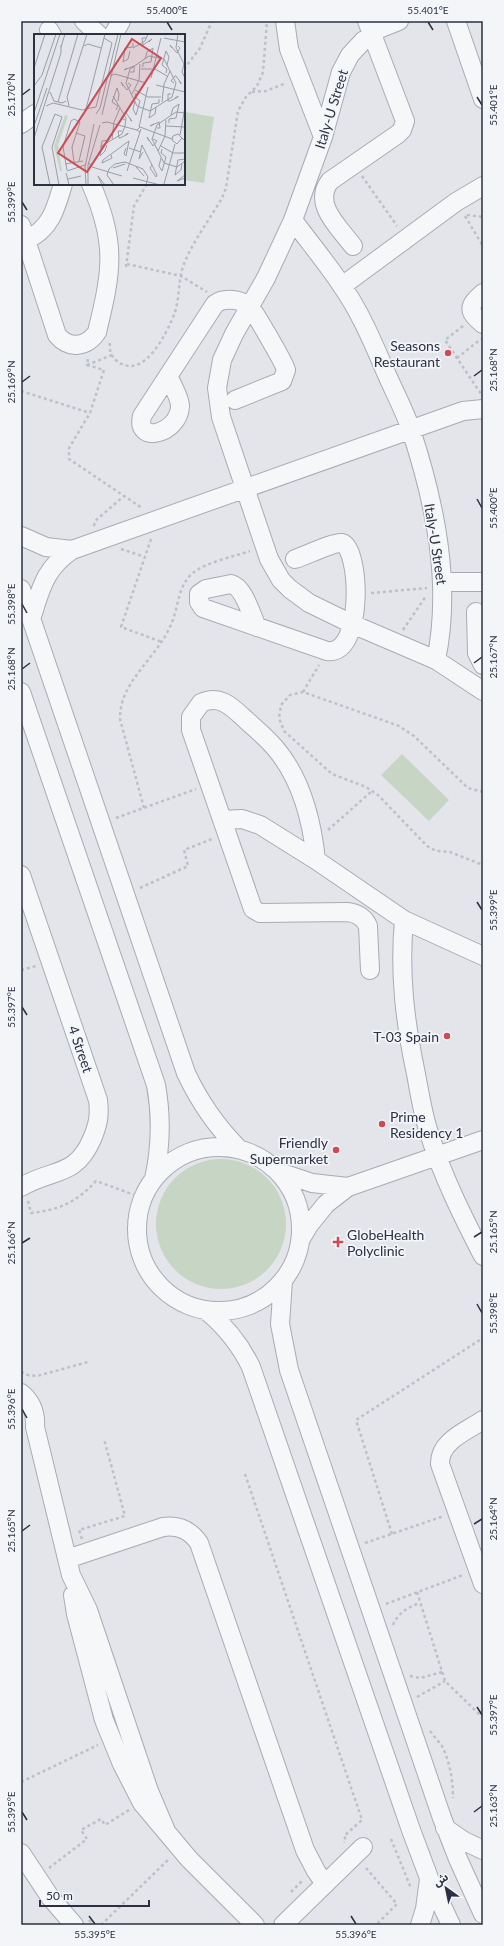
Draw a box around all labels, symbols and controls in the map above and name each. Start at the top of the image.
text: 55.400°E [146,4,188,16]
text: 55.401°E [407,4,449,16]
inset map [34,34,185,185]
street label: Italy-U Street [311,67,351,151]
text: 25.170°N [5,73,17,117]
text: 55.401°E [487,84,499,126]
text: 55.399°E [5,181,17,223]
place label: Seasons Restaurant [374,337,440,370]
marker: Seasons Restaurant [443,348,453,358]
text: 25.168°N [487,348,499,392]
text: 25.169°N [5,360,17,404]
text: 55.400°E [487,487,499,529]
street label: Italy-U Street [421,502,451,586]
text: 55.398°E [5,583,17,625]
text: 25.167°N [487,635,499,679]
text: 25.168°N [5,647,17,691]
text: 55.399°E [487,889,499,931]
text: 55.397°E [5,986,17,1028]
street label: 4 Street [65,1023,97,1075]
place label: T-03 Spain [373,1028,439,1045]
marker: T-03 Spain [442,1031,452,1041]
place label: Prime Residency 1 [390,1108,463,1141]
marker: Prime Residency 1 [377,1119,387,1129]
place label: Friendly Supermarket [250,1134,329,1167]
marker: Friendly Supermarket [331,1145,341,1155]
text: 25.165°N [487,1210,499,1254]
text: 25.166°N [5,1221,17,1265]
place label: GlobeHealth Polyclinic [347,1226,424,1259]
marker: GlobeHealth Polyclinic [332,1236,344,1248]
text: 55.398°E [487,1292,499,1334]
text: 55.396°E [5,1388,17,1430]
text: 25.164°N [487,1497,499,1541]
text: 25.165°N [5,1509,17,1553]
text: 55.397°E [487,1694,499,1736]
text: 25.163°N [487,1784,499,1828]
text: 55.395°E [5,1791,17,1833]
north arrow [426,1868,466,1908]
text: ش [430,1870,451,1890]
scale bar [40,1882,149,1908]
text: 50 m [46,1888,73,1903]
text: 55.395°E [74,1928,116,1940]
text: 55.396°E [335,1928,377,1940]

